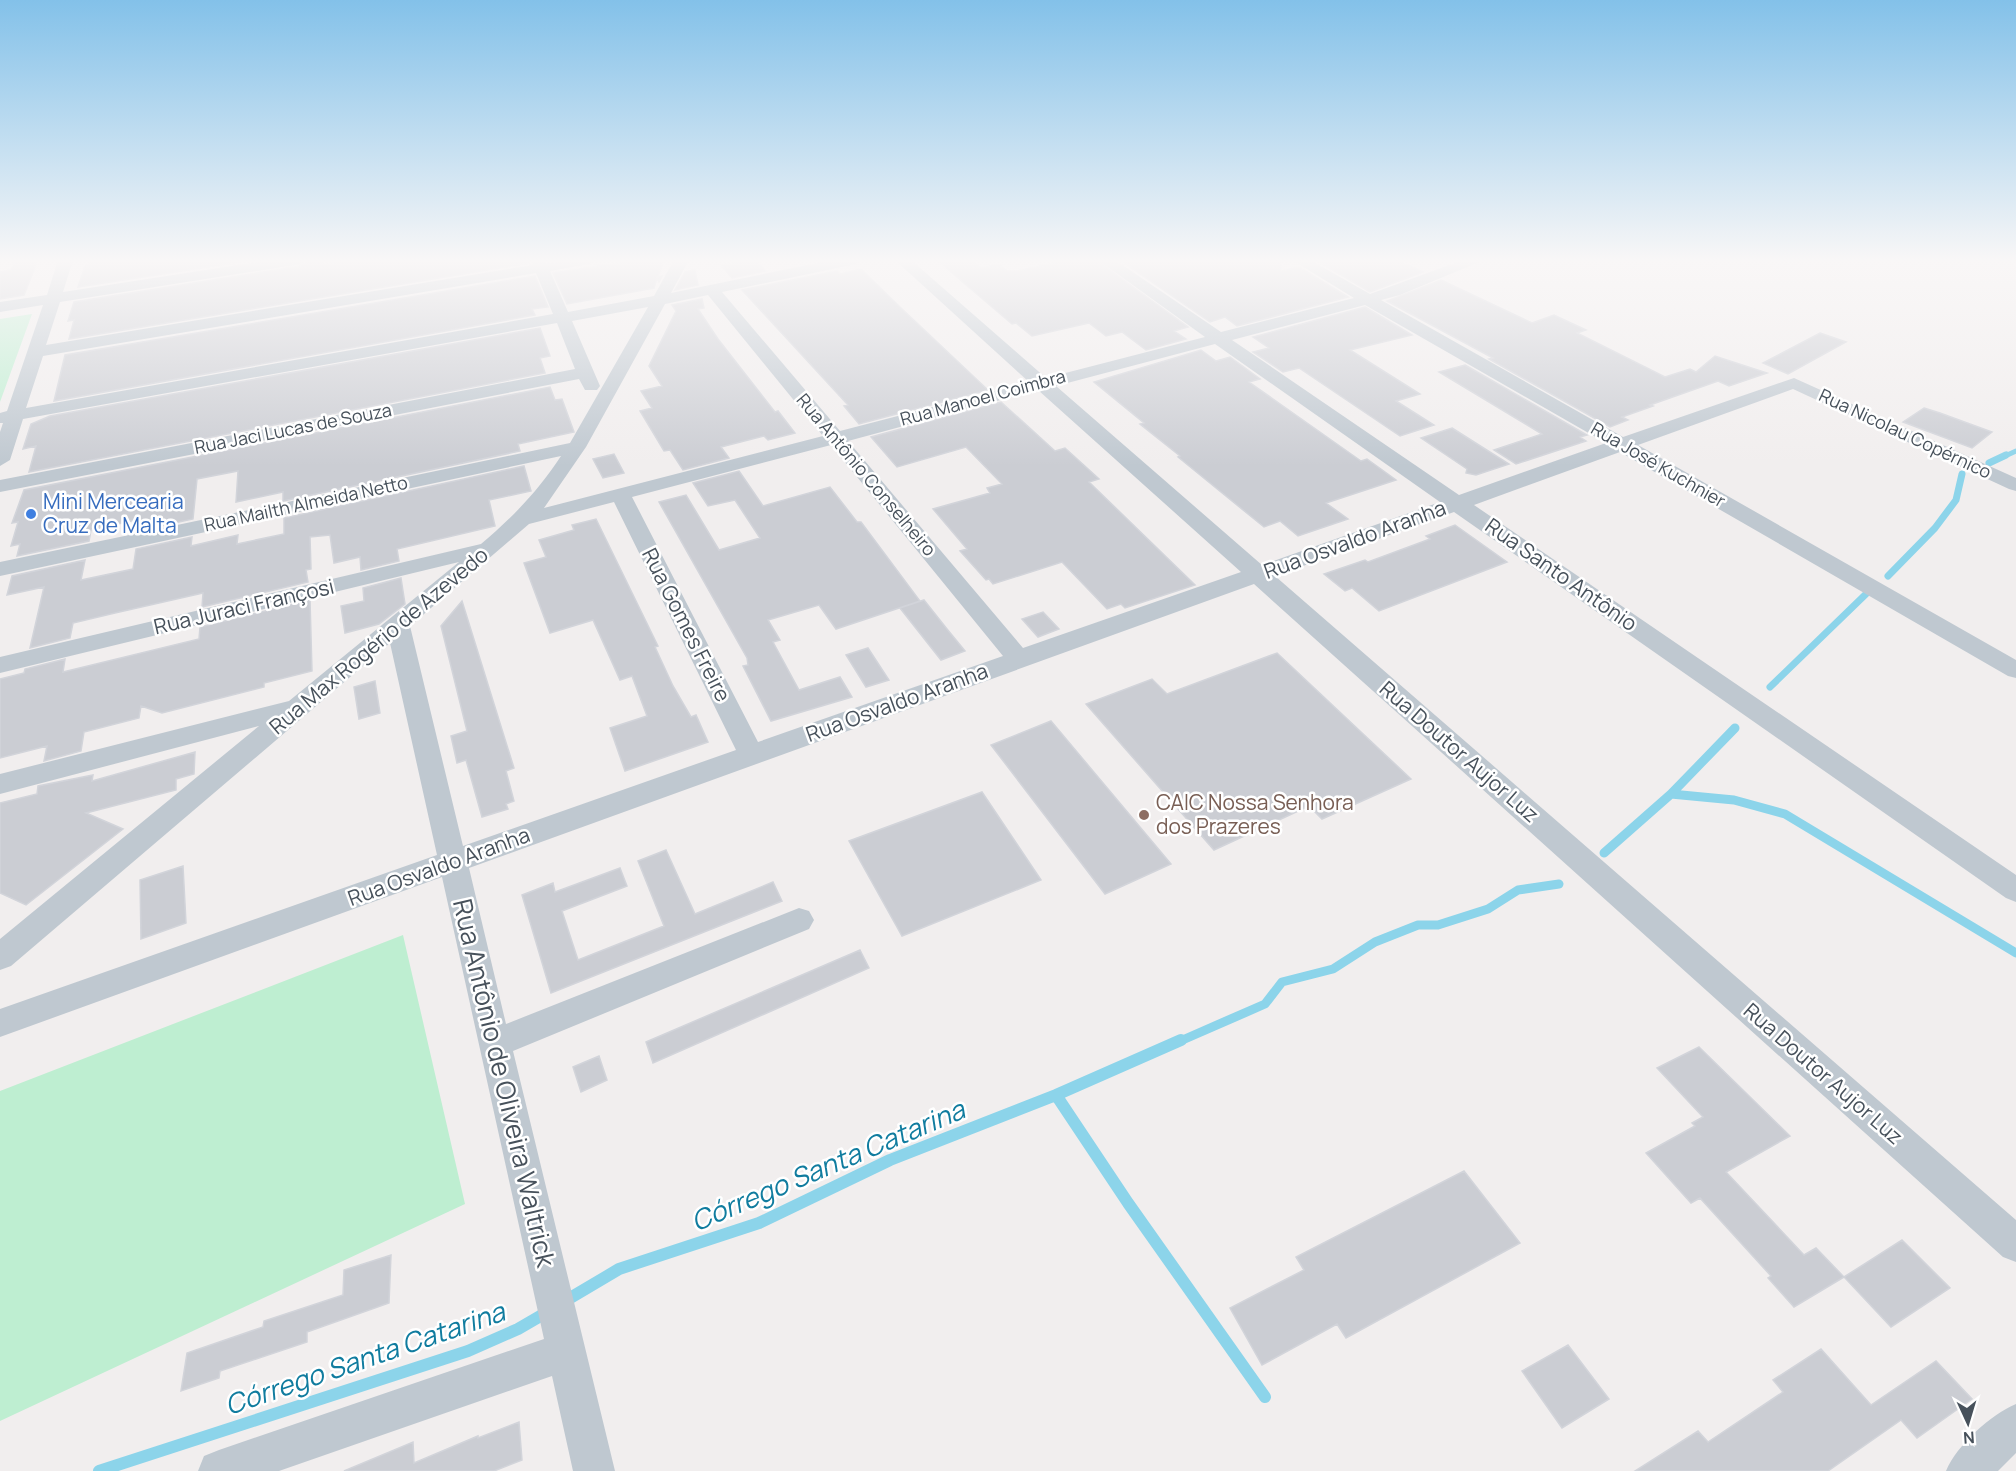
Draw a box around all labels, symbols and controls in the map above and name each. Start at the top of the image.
street label: Rua Manoel Coimbra [897,363,1068,431]
street label: Rua Nicolau Copérnico [1815,383,1995,484]
street label: Rua Antônio Conselheiro [792,388,942,561]
street label: Rua Jaci Lucas de Souza [192,397,394,459]
street label: Rua José Kuchnier [1587,416,1731,513]
street label: Rua Mailth Almeida Netto [202,470,410,536]
place label: Mini Mercearia Cruz de Malta [43,487,184,539]
street label: Rua Osvaldo Aranha [1260,493,1450,585]
marker: Mini Mercearia Cruz de Malta [24,507,38,521]
street label: Rua Santo Antônio [1480,511,1643,637]
street label: Rua Max Rogério de Azevedo [263,540,494,740]
street label: Rua Gomes Freire [636,543,738,706]
street label: Rua Juraci Françosi [151,572,337,640]
street label: Rua Osvaldo Aranha [802,656,992,748]
street label: Rua Doutor Aujor Luz [1374,674,1545,828]
place label: CAIC Nossa Senhora dos Prazeres [1156,788,1354,840]
marker: CAIC Nossa Senhora dos Prazeres [1137,808,1151,822]
street label: Rua Osvaldo Aranha [344,820,534,912]
street label: Rua Antônio de Oliveira Waltrick [445,895,565,1271]
street label: Rua Doutor Aujor Luz [1738,996,1909,1150]
water label: Córrego Santa Catarina [685,1089,972,1239]
water label: Córrego Santa Catarina [220,1292,511,1423]
north arrow [1938,1393,1998,1453]
text: N [1963,1427,1976,1449]

